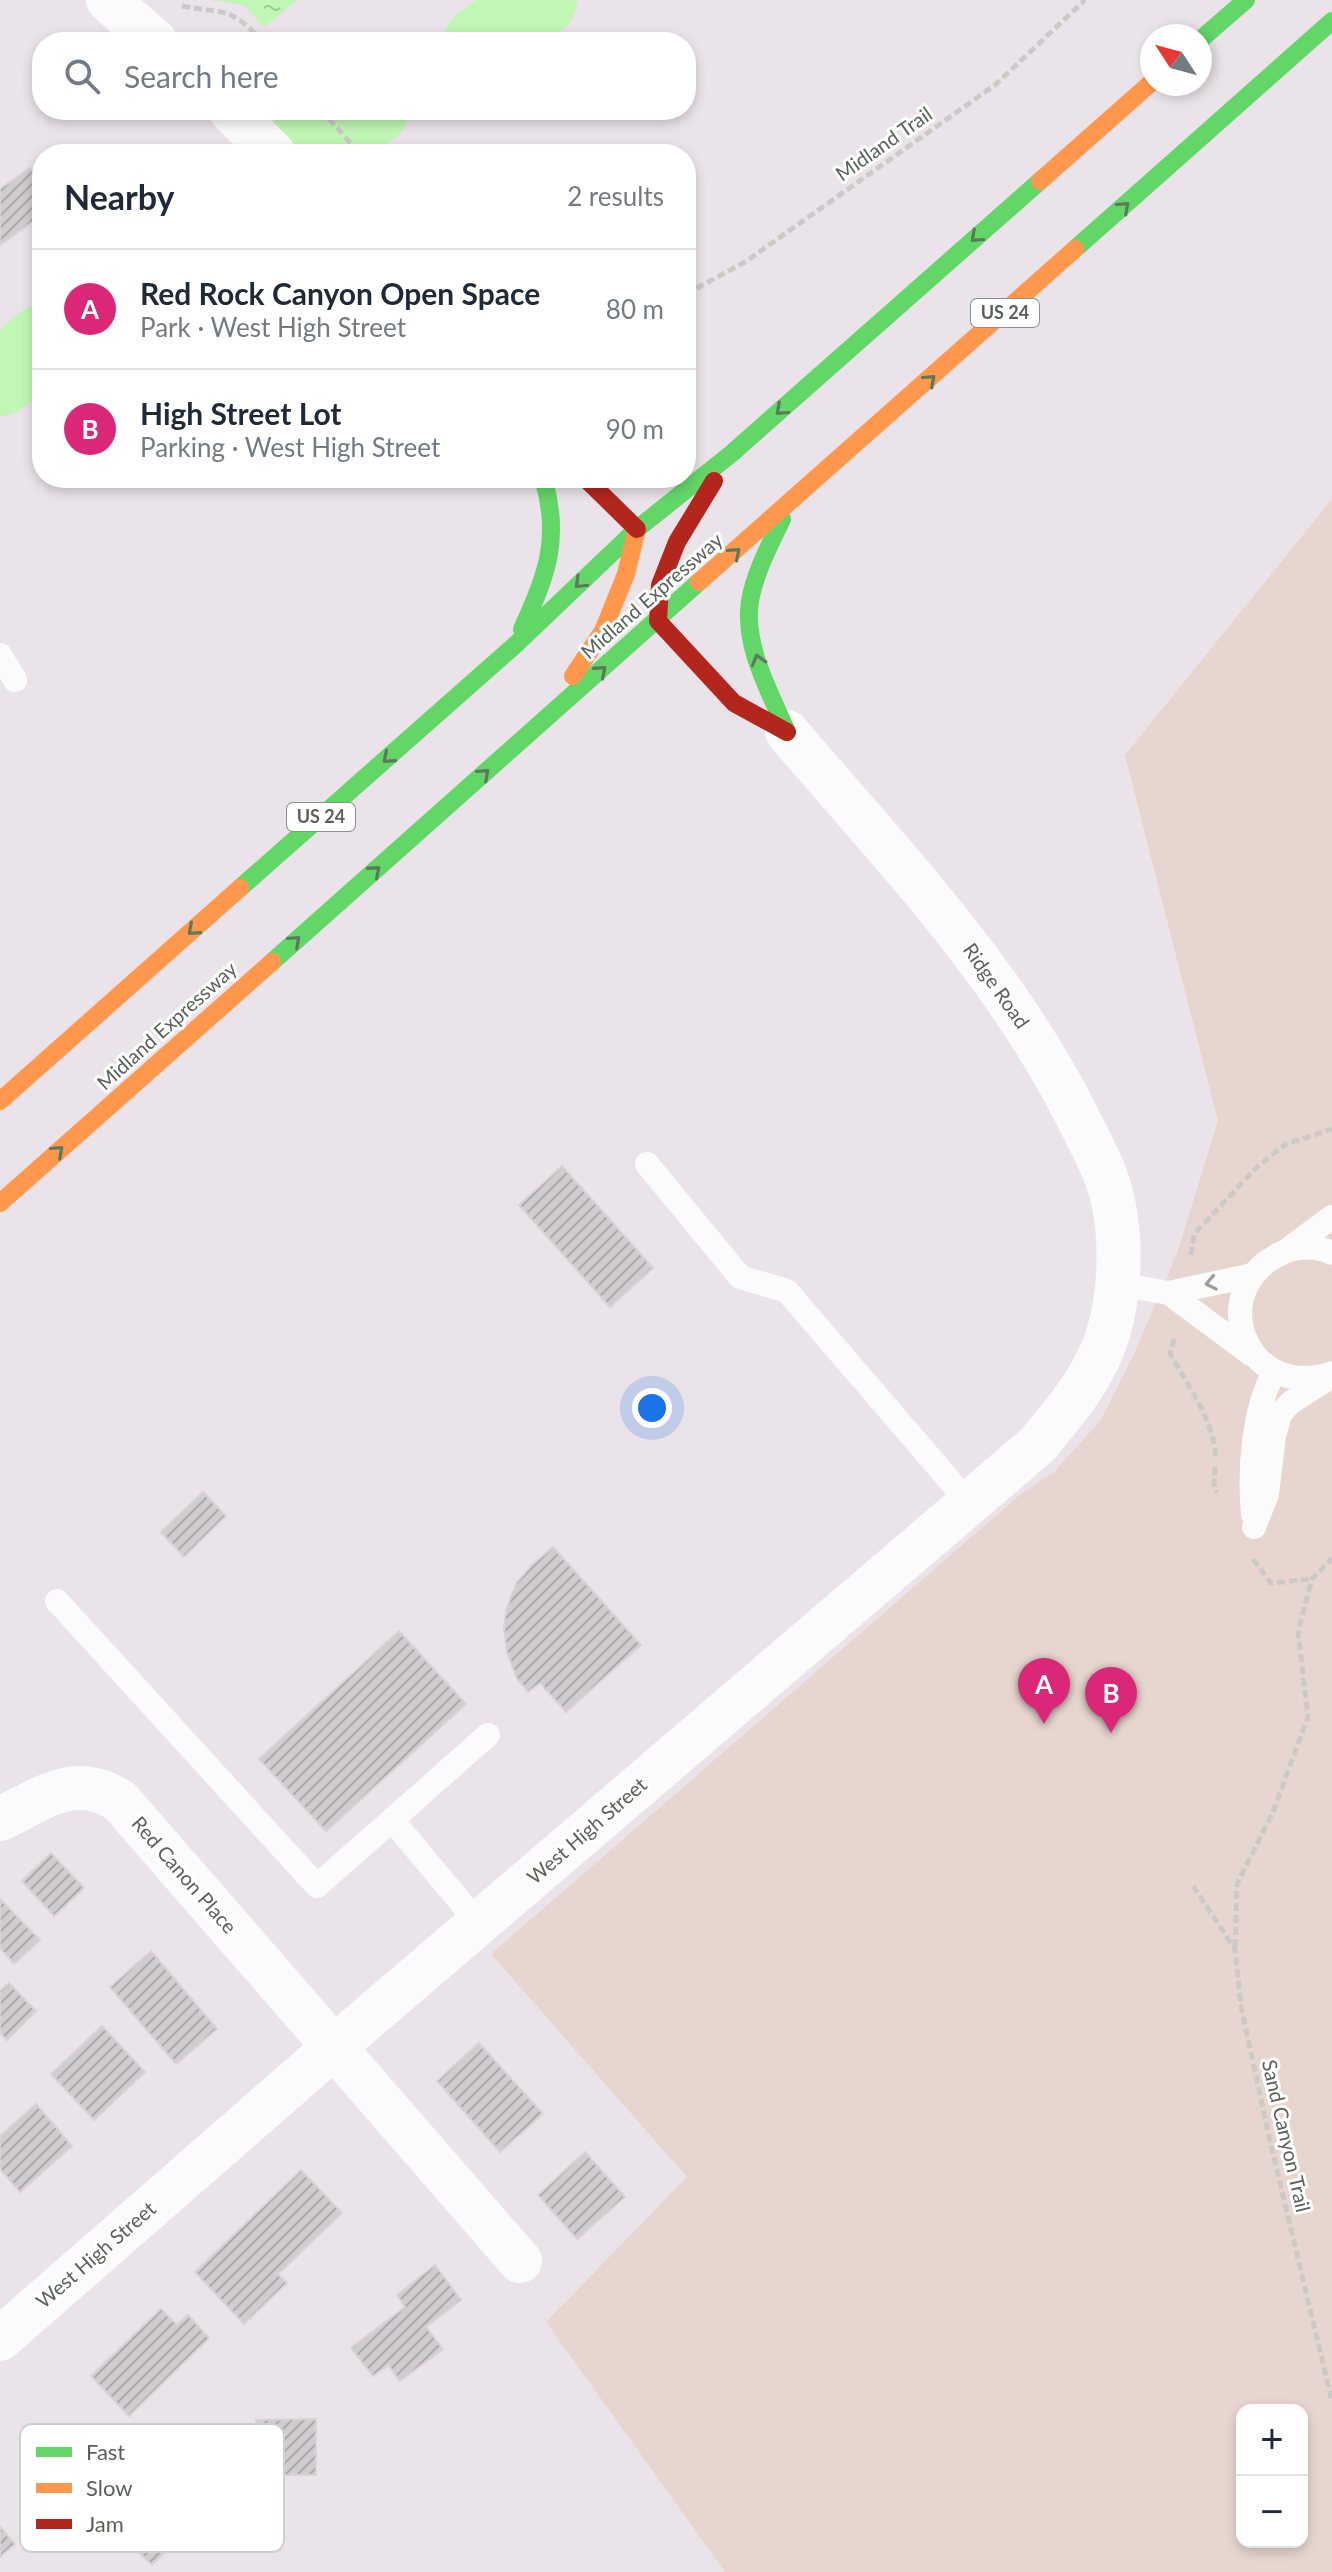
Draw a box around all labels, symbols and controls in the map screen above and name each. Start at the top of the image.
north arrow [1140,24,1212,96]
search box [32,32,696,120]
icon: search [60,54,104,98]
text: Search here [124,58,279,94]
street label: Midland Trail [831,101,936,185]
text: Nearby [64,176,175,217]
text: 2 results [567,180,664,212]
one-way arrow [1114,202,1129,217]
one-way arrow [970,228,985,242]
text: Red Rock Canyon Open Space [140,275,540,311]
text: A [81,293,99,325]
text: 80 m [606,293,664,325]
road number: US 24 [971,299,1039,327]
text: Park · West High Street [140,311,406,343]
one-way arrow [920,376,935,390]
text: High Street Lot [140,395,342,431]
one-way arrow [775,400,790,415]
text: B [81,413,99,445]
text: 90 m [606,413,664,445]
text: Parking · West High Street [140,431,440,463]
street label: Midland Expressway [576,527,728,663]
one-way arrow [725,548,740,562]
one-way arrow [575,573,589,588]
one-way arrow [751,653,767,667]
one-way arrow [591,666,606,680]
one-way arrow [383,748,397,763]
one-way arrow [475,768,489,783]
road number: US 24 [287,803,355,831]
one-way arrow [366,866,381,880]
one-way arrow [188,920,203,935]
one-way arrow [286,937,301,951]
street label: Ridge Road [959,938,1035,1033]
street label: Midland Expressway [92,956,242,1094]
one-way arrow [49,1146,64,1161]
one-way arrow [1204,1273,1218,1290]
your location [632,1388,672,1428]
pin: A [1018,1658,1070,1724]
pin: B [1085,1667,1137,1733]
street label: West High Street [522,1772,651,1889]
street label: Red Canon Place [127,1811,242,1938]
street label: Sand Canyon Trail [1258,2057,1316,2214]
street label: West High Street [31,2196,160,2313]
map controls [1236,2404,1308,2548]
button: + [1236,2404,1308,2476]
legend [20,2424,284,2552]
text: Fast [86,2438,125,2465]
text: Slow [86,2474,133,2501]
button: − [1236,2476,1308,2548]
text: Jam [86,2510,124,2537]

